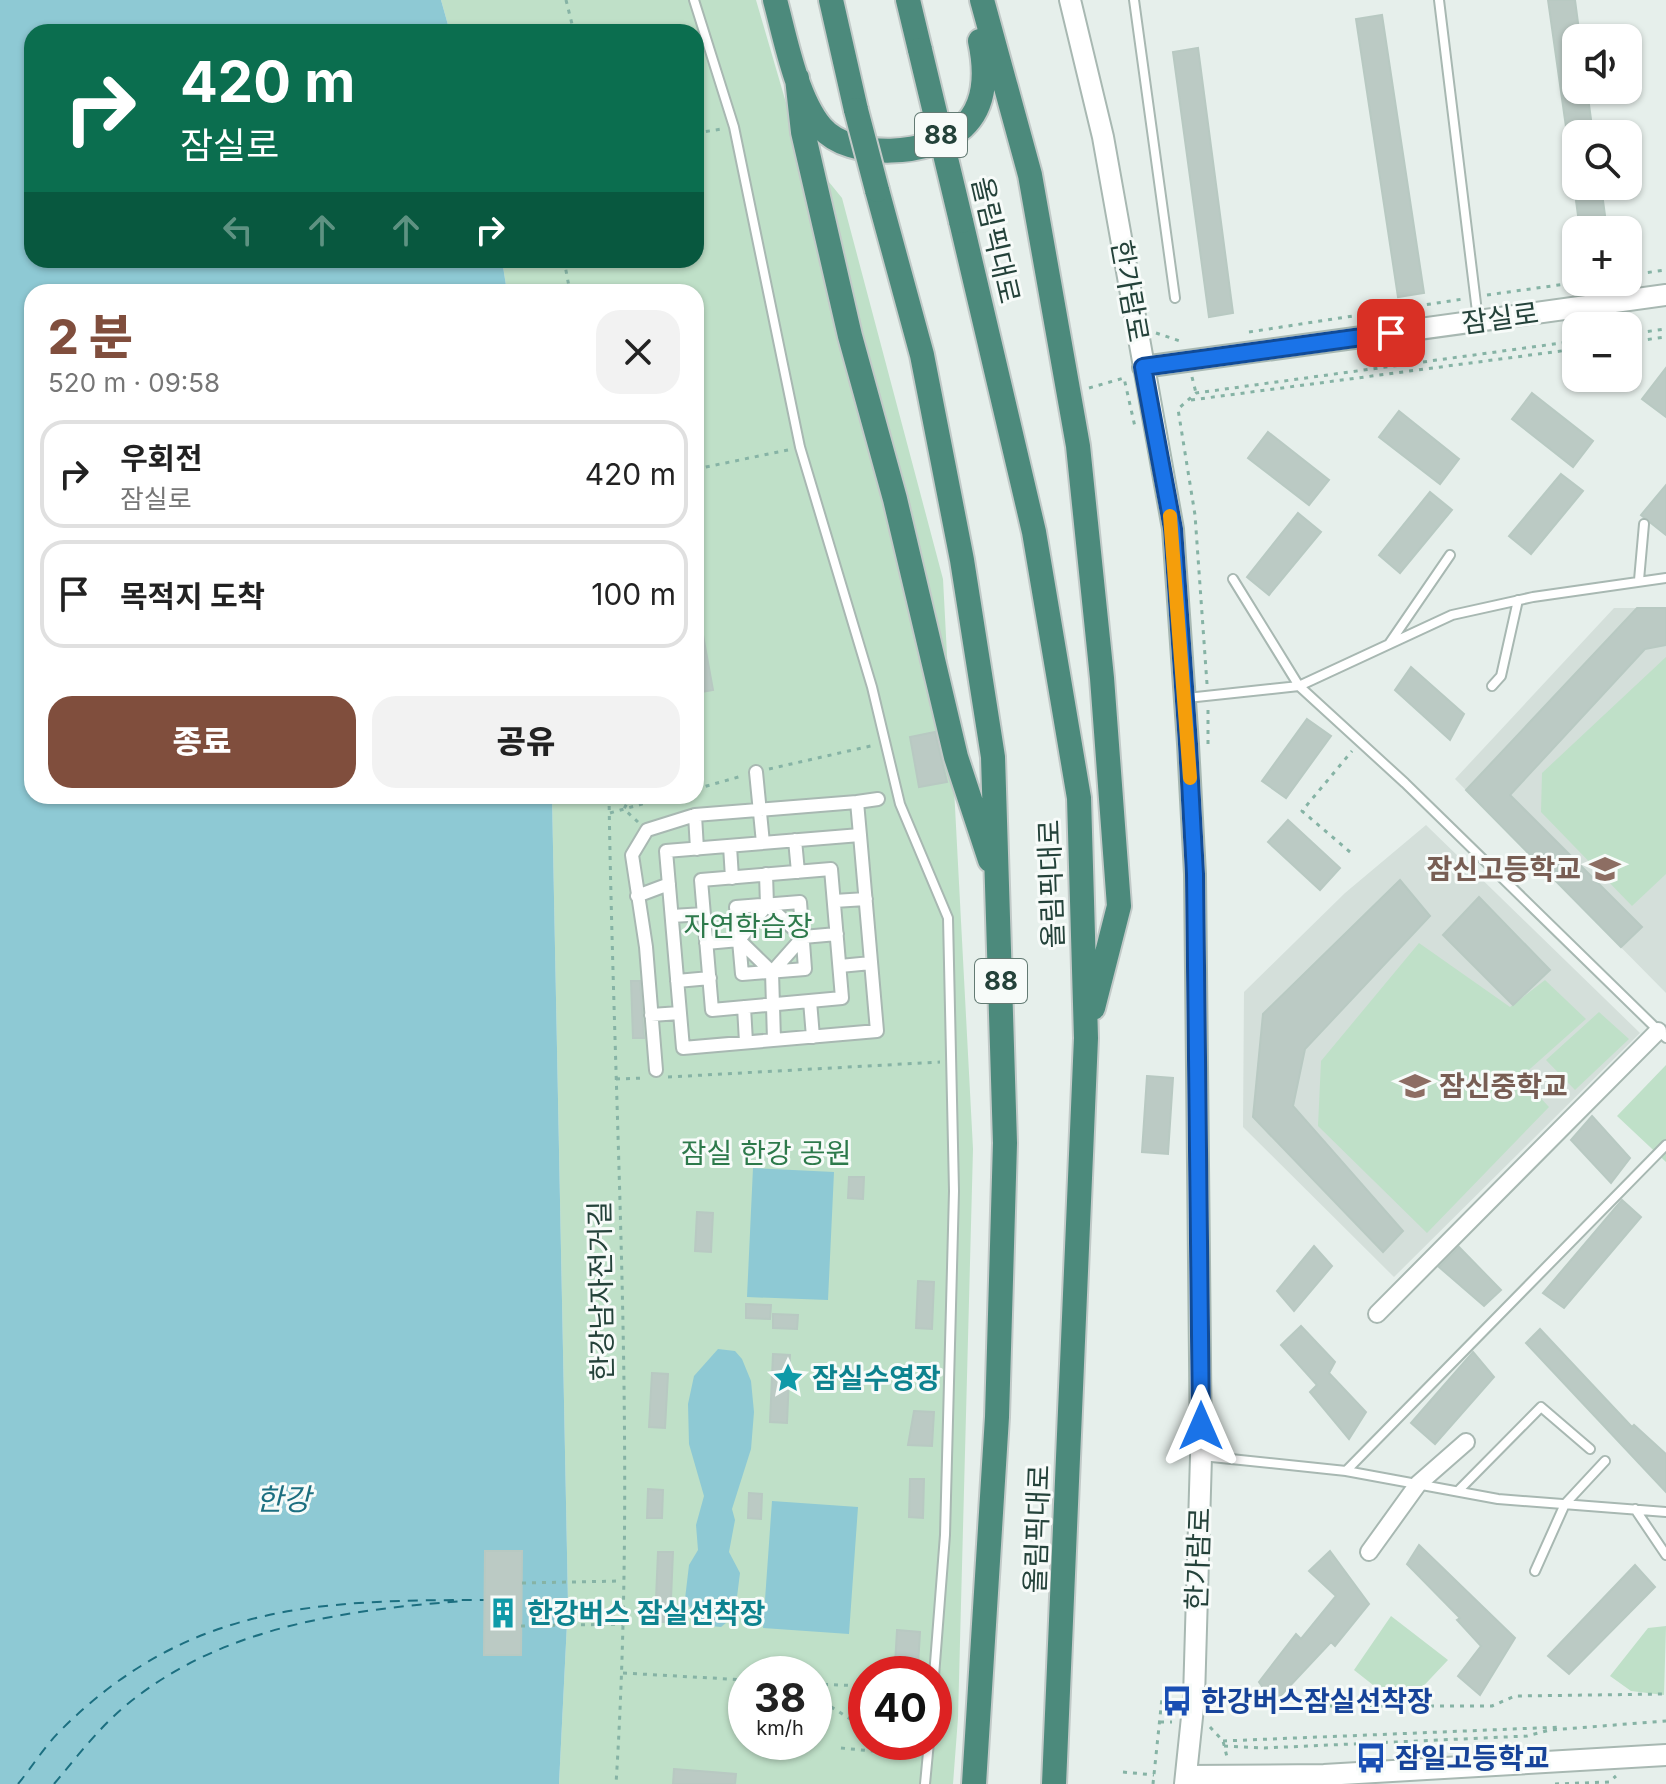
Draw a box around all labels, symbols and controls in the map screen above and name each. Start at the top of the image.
map controls [1562,24,1642,392]
button: sound [1562,24,1642,104]
text: 420 m [180,48,355,116]
icon: right [48,56,152,160]
road number: 88 [915,113,967,157]
button: search [1562,120,1642,200]
text: 잠실로 [180,123,279,167]
street label: 올림픽대로 [965,173,1027,307]
icon: left [216,208,260,252]
icon: ahead [300,208,344,252]
icon: ahead [384,208,428,252]
icon: right [468,208,512,252]
button: + [1562,216,1642,296]
street label: 한가람로 [1104,237,1156,345]
street label: 잠실로 [1459,296,1541,340]
pin [1357,299,1425,367]
text: 2 분 [48,307,133,366]
button: close [596,310,680,394]
icon: arrive [1369,311,1413,355]
button: − [1562,312,1642,392]
text: 520 m · 09:58 [48,367,220,398]
text: 우회전 [120,440,203,476]
icon: right [52,452,96,496]
text: 420 m [585,456,676,492]
text: 잠실로 [120,483,192,514]
icon: arrive [52,572,96,616]
text: 100 m [591,576,676,612]
text: 목적지 도착 [120,578,265,614]
button: 종료 [48,696,356,788]
button: 공유 [372,696,680,788]
street label: 올림픽대로 [1032,819,1070,949]
place label: 잠신고등학교 [1426,852,1581,886]
school or university icon: 잠신고등학교 [1588,852,1622,886]
park label: 자연학습장 [684,909,812,943]
road number: 88 [975,959,1027,1003]
school or university icon: 잠신중학교 [1398,1069,1432,1103]
place label: 잠신중학교 [1439,1069,1568,1103]
park label: 잠실 한강 공원 [681,1136,851,1170]
street label: 한강남자전거길 [582,1201,620,1381]
place icon: 잠실수영장 [771,1361,805,1395]
place label: 잠실수영장 [812,1361,941,1395]
position arrow [1159,1384,1243,1468]
street label: 올림픽대로 [1018,1464,1056,1594]
water label: 한강 [255,1481,314,1517]
street label: 한가람로 [1179,1507,1217,1611]
building icon: 한강버스 잠실선착장 [486,1596,520,1630]
place label: 한강버스 잠실선착장 [527,1596,765,1630]
speed limit sign: 40 [848,1656,952,1760]
text: 38 [754,1673,806,1722]
bus stop icon: 한강버스잠실선착장 [1160,1684,1194,1718]
place label: 한강버스잠실선착장 [1201,1684,1433,1718]
text: km/h [756,1716,804,1740]
bus stop icon: 잠일고등학교 [1354,1741,1388,1775]
place label: 잠일고등학교 [1395,1741,1550,1775]

